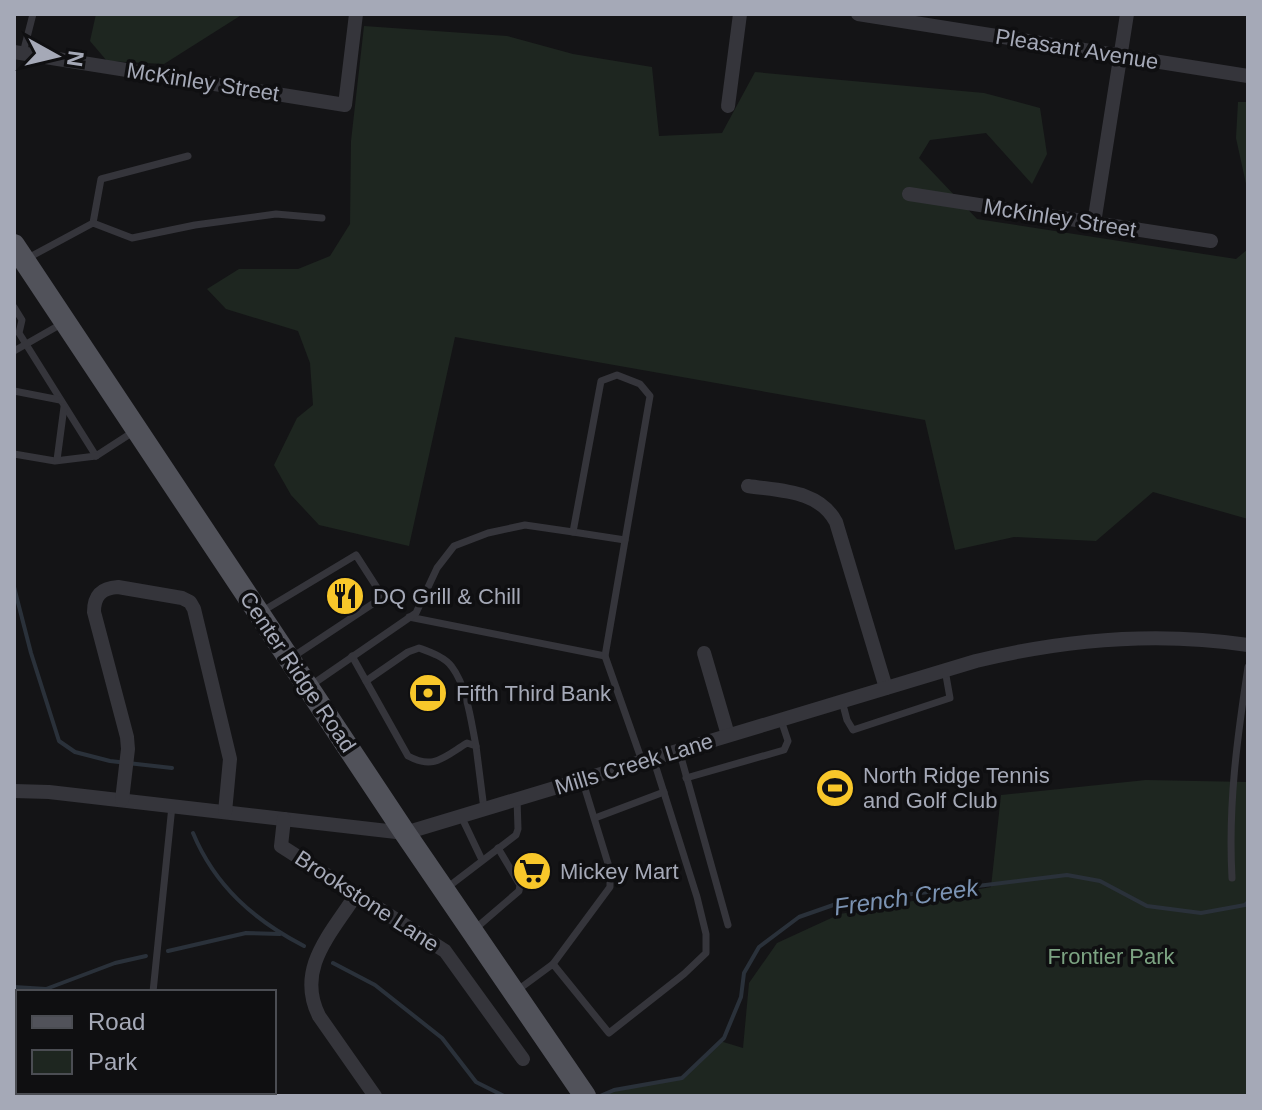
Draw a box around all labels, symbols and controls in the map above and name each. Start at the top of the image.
north arrow [16,16,96,96]
street label: Pleasant Avenue [994,24,1160,74]
text: N [62,49,89,68]
street label: McKinley Street [125,58,281,106]
street label: McKinley Street [982,194,1138,242]
restaurant icon: DQ Grill & Chill [324,575,366,617]
place label: DQ Grill & Chill [373,584,521,609]
street label: Center Ridge Road [235,587,361,757]
bank icon: Fifth Third Bank [407,672,449,714]
place label: Fifth Third Bank [456,681,612,706]
street label: Mills Creek Lane [552,728,716,800]
place label: North Ridge Tennis and Golf Club [863,763,1050,813]
sports icon: North Ridge Tennis and Golf Club [814,767,856,809]
street label: Brookstone Lane [290,845,444,957]
supermarket icon: Mickey Mart [511,850,553,892]
place label: Mickey Mart [560,859,679,884]
water label: French Creek [832,873,982,920]
park label: Frontier Park [1047,944,1176,969]
legend [16,990,276,1094]
text: Road [88,1008,145,1035]
text: Park [88,1048,138,1075]

